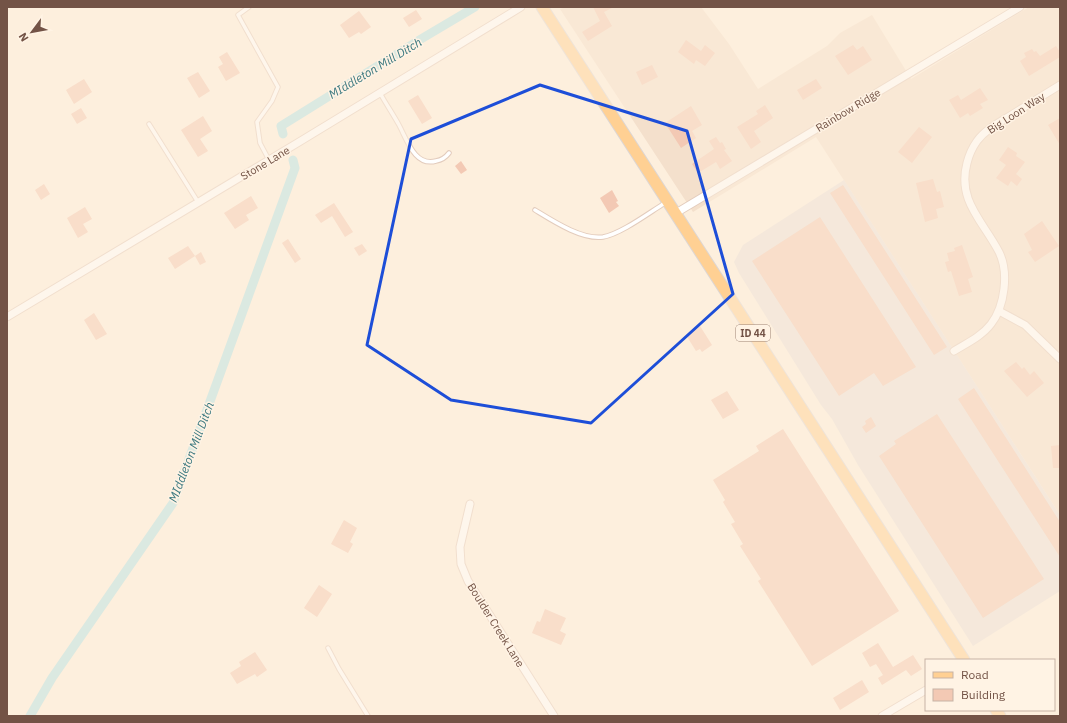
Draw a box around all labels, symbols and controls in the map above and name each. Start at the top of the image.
north arrow [12,12,52,52]
text: N [15,30,32,44]
water label: MIddleton Mill Ditch [326,34,425,102]
street label: Rainbow Ridge [813,85,883,135]
street label: Big Loon Way [985,89,1048,137]
street label: Stone Lane [238,143,292,183]
road number: ID 44 [736,325,770,341]
water label: MIddleton Mill Ditch [165,399,217,504]
street label: Boulder Creek Lane [464,580,528,670]
legend [925,659,1055,711]
text: Road [961,667,989,682]
text: Building [961,687,1006,702]

